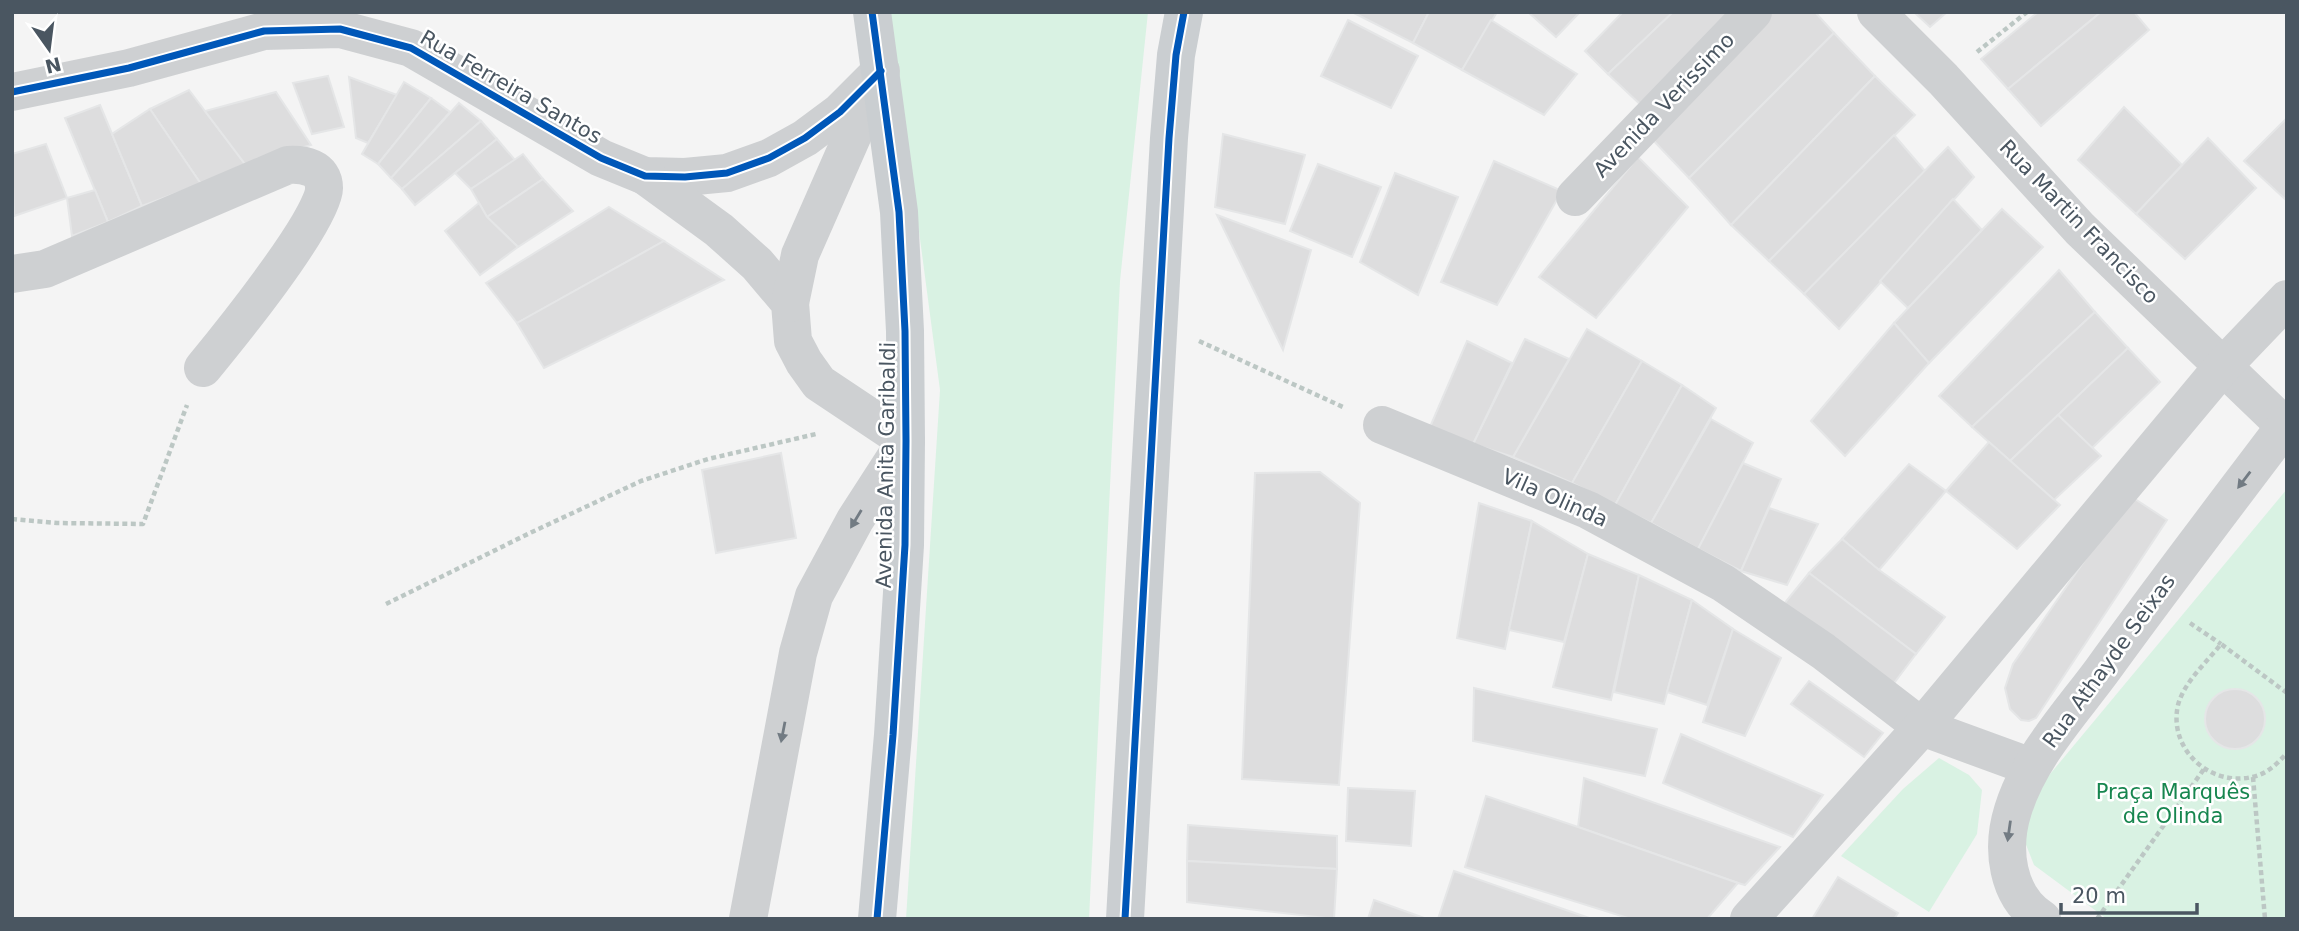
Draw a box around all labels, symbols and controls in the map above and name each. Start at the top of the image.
north arrow [14,14,84,84]
street label: Rua Ferreira Santos [416,25,606,149]
street label: Avenida Verissimo [1589,28,1739,182]
text: N [43,53,63,78]
street label: Rua Martin Francisco [1995,135,2163,309]
street label: Avenida Anita Garibaldi [872,342,900,588]
street label: Vila Olinda [1499,464,1611,532]
one-way arrow [2236,471,2251,489]
one-way arrow [850,510,862,529]
street label: Rua Athayde Seixas [2038,570,2180,752]
one-way arrow [777,721,788,743]
park label: Praça Marquês de Olinda [2096,780,2250,828]
one-way arrow [2003,820,2014,842]
scale bar [2061,872,2198,916]
text: 20 m [2072,884,2126,908]

